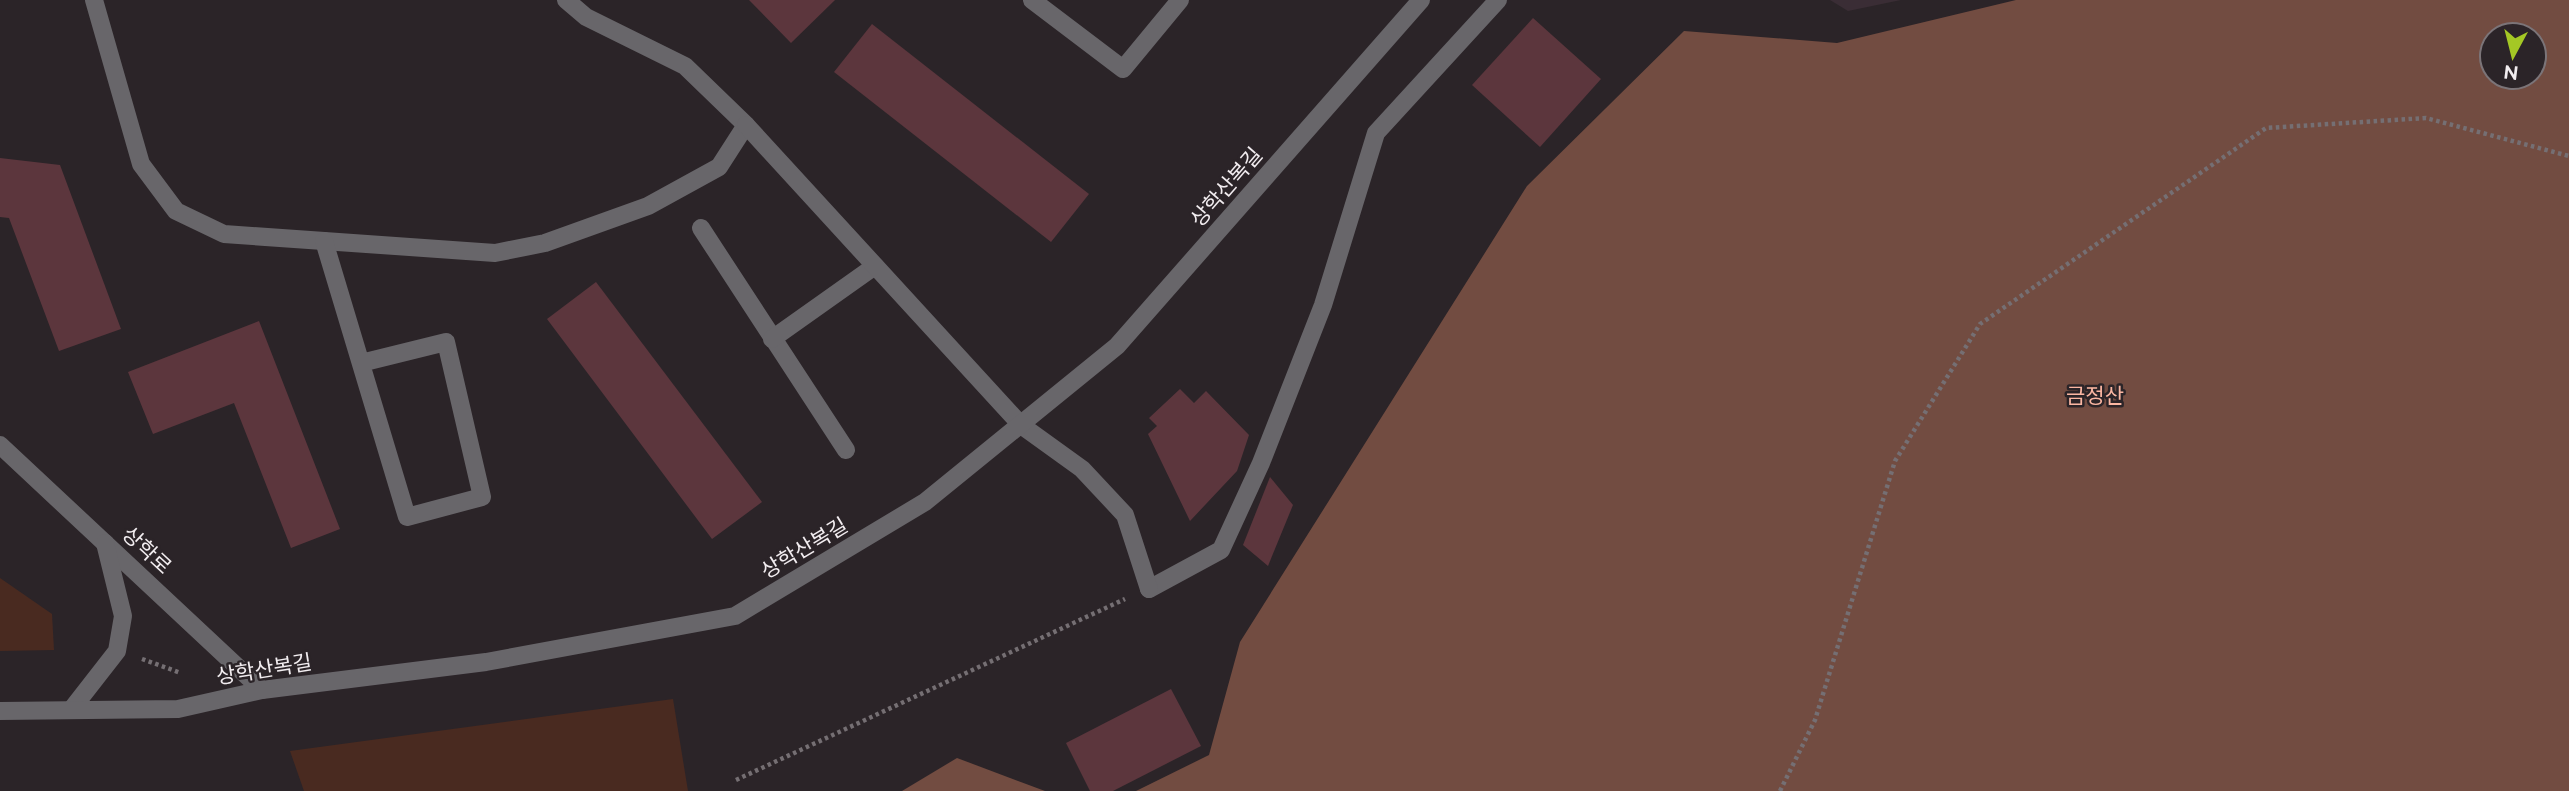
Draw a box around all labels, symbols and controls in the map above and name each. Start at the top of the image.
north arrow [2478,21,2548,91]
text: N [2502,61,2519,85]
street label: 상학산복길 [1185,142,1267,232]
park label: 금정산 [2066,383,2124,408]
street label: 상학산복길 [756,512,852,584]
street label: 상학로 [117,521,177,579]
street label: 상학산복길 [214,649,314,689]

